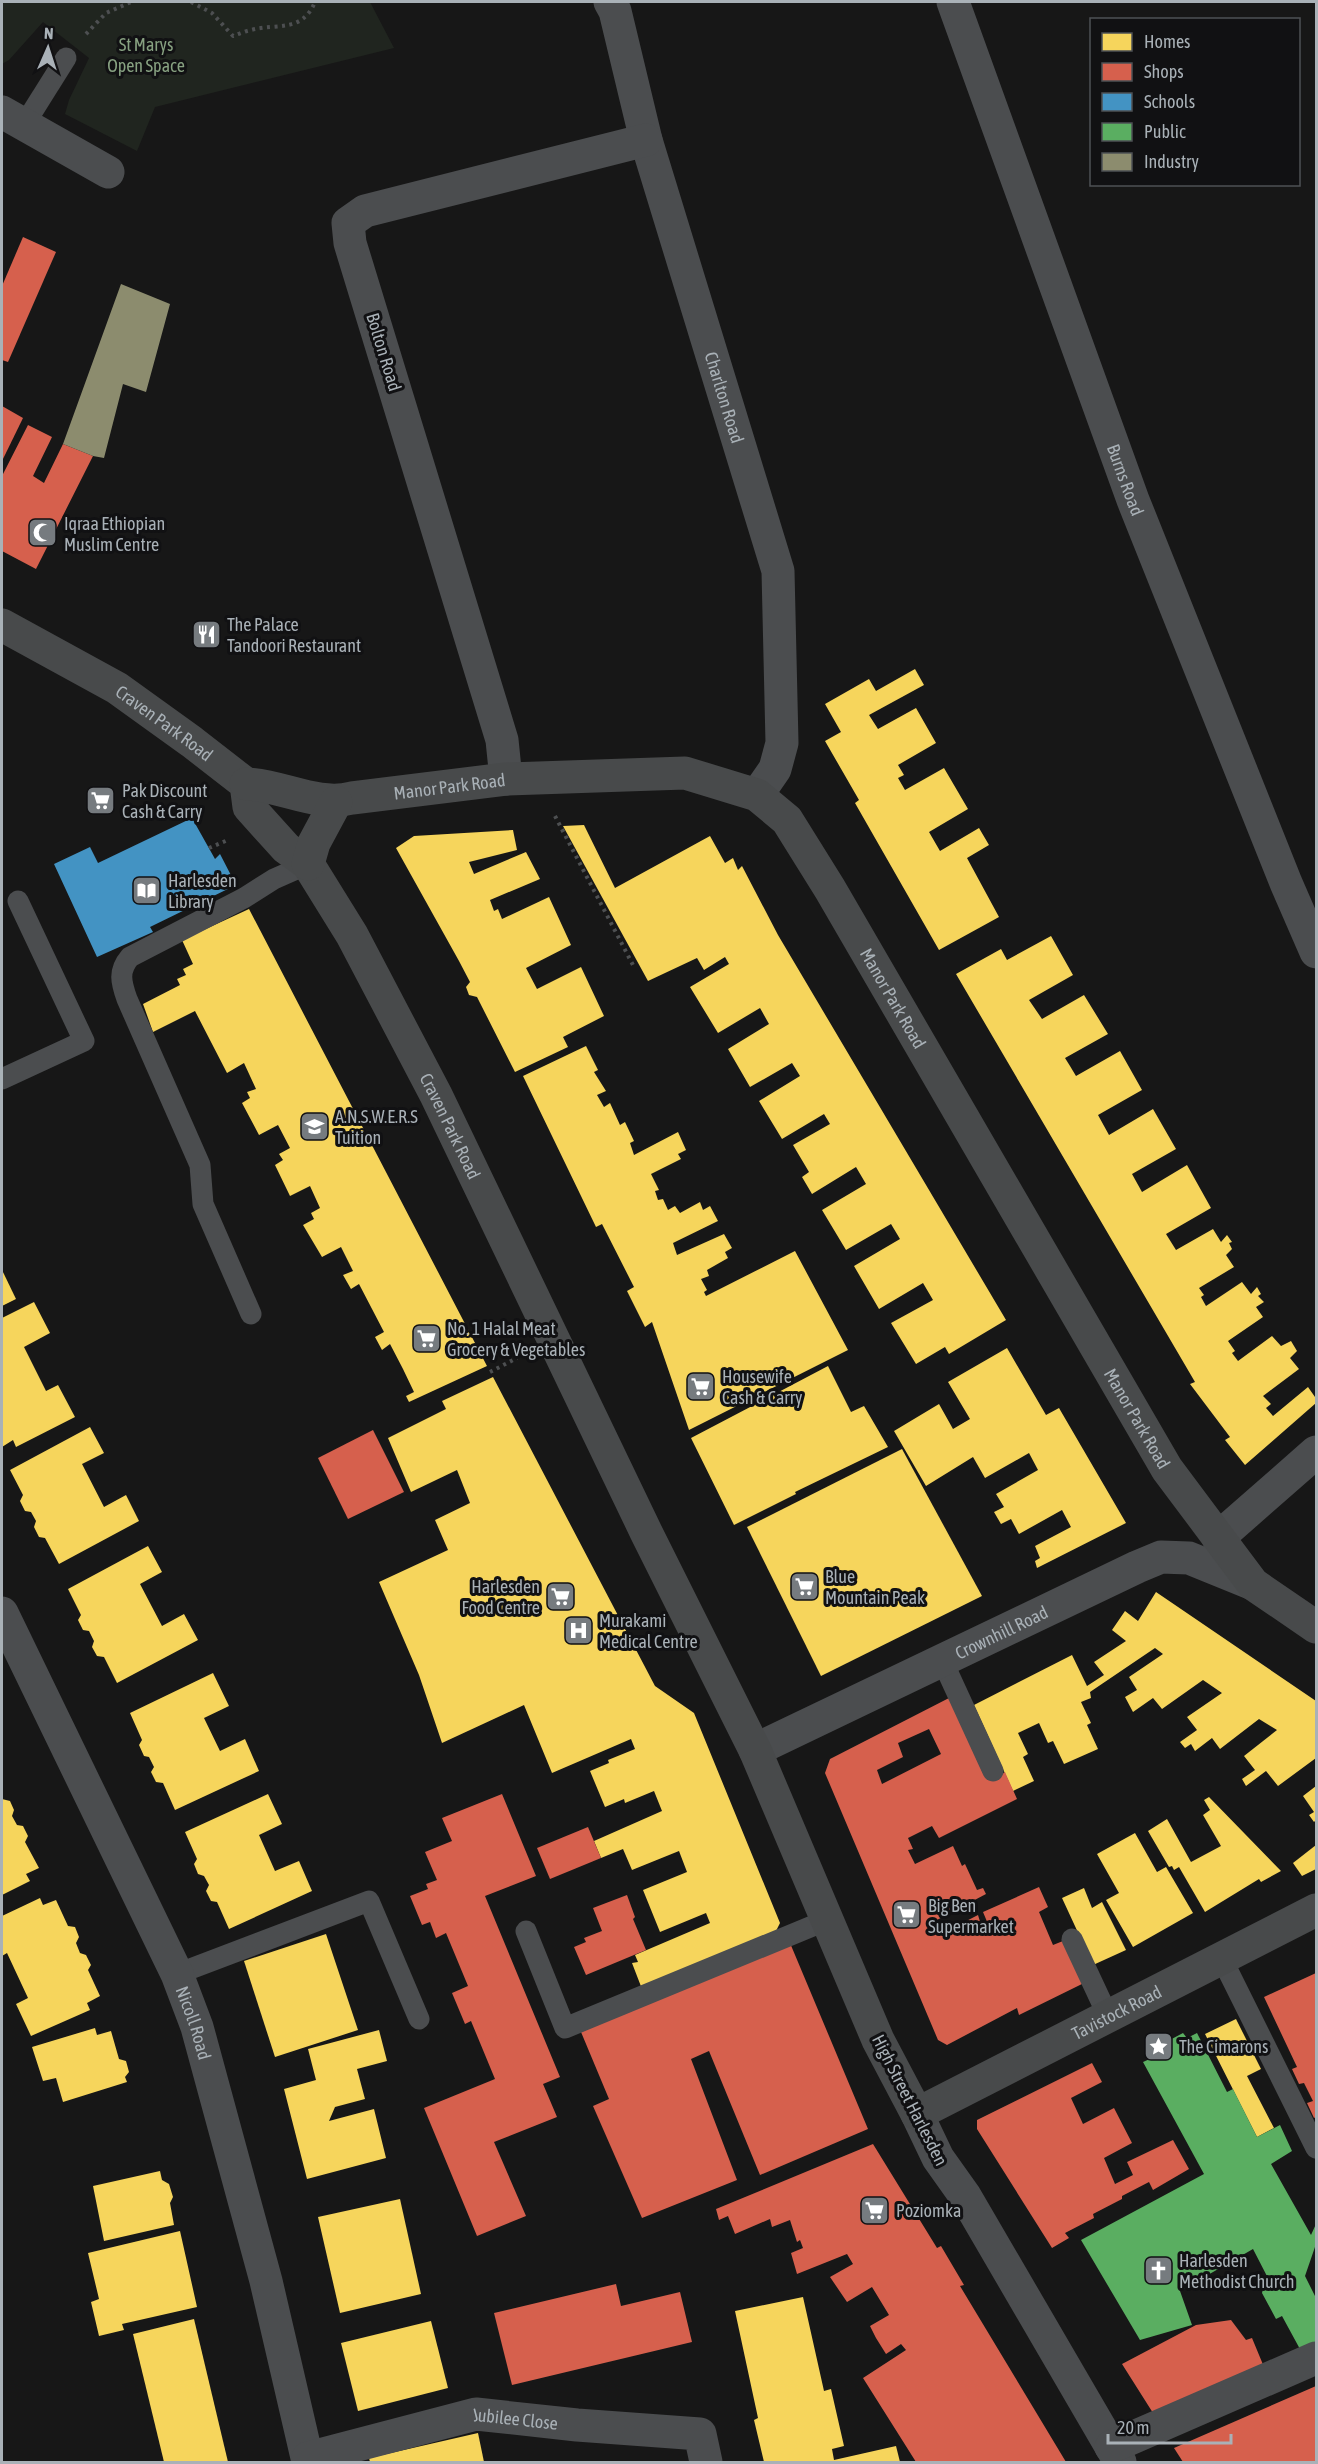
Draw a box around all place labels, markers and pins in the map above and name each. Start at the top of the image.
place label: Iqraa Ethiopian Muslim Centre [64,513,165,555]
mosque icon: Iqraa Ethiopian Muslim Centre [27,517,59,549]
place label: The Palace Tandoori Restaurant [227,614,361,656]
restaurant icon: The Palace Tandoori Restaurant [190,618,222,650]
place label: Pak Discount Cash & Carry [122,780,208,822]
supermarket icon: Pak Discount Cash & Carry [85,784,117,816]
place label: Harlesden Library [168,870,237,912]
library icon: Harlesden Library [131,874,163,906]
place label: A.N.S.W.E.R.S Tuition [335,1106,418,1148]
school or university icon: A.N.S.W.E.R.S Tuition [298,1110,330,1142]
place label: No. 1 Halal Meat Grocery & Vegetables [447,1318,585,1360]
supermarket icon: No. 1 Halal Meat Grocery & Vegetables [410,1322,442,1354]
place label: Housewife Cash & Carry [722,1366,802,1408]
supermarket icon: Housewife Cash & Carry [685,1370,717,1402]
place label: Blue Mountain Peak [825,1566,925,1608]
supermarket icon: Blue Mountain Peak [788,1570,820,1602]
place label: Harlesden Food Centre [462,1576,540,1618]
supermarket icon: Harlesden Food Centre [545,1580,577,1612]
place label: Murakami Medical Centre [599,1610,698,1652]
hospital icon: Murakami Medical Centre [562,1614,594,1646]
place label: Big Ben Supermarket [928,1895,1014,1937]
supermarket icon: Big Ben Supermarket [891,1899,923,1931]
place icon: The Cimarons [1142,2030,1174,2062]
place label: The Cimarons [1179,2036,1268,2057]
supermarket icon: Poziomka [859,2194,891,2226]
place label: Poziomka [896,2200,961,2221]
place label: Harlesden Methodist Church [1179,2250,1295,2292]
church icon: Harlesden Methodist Church [1142,2254,1174,2286]

